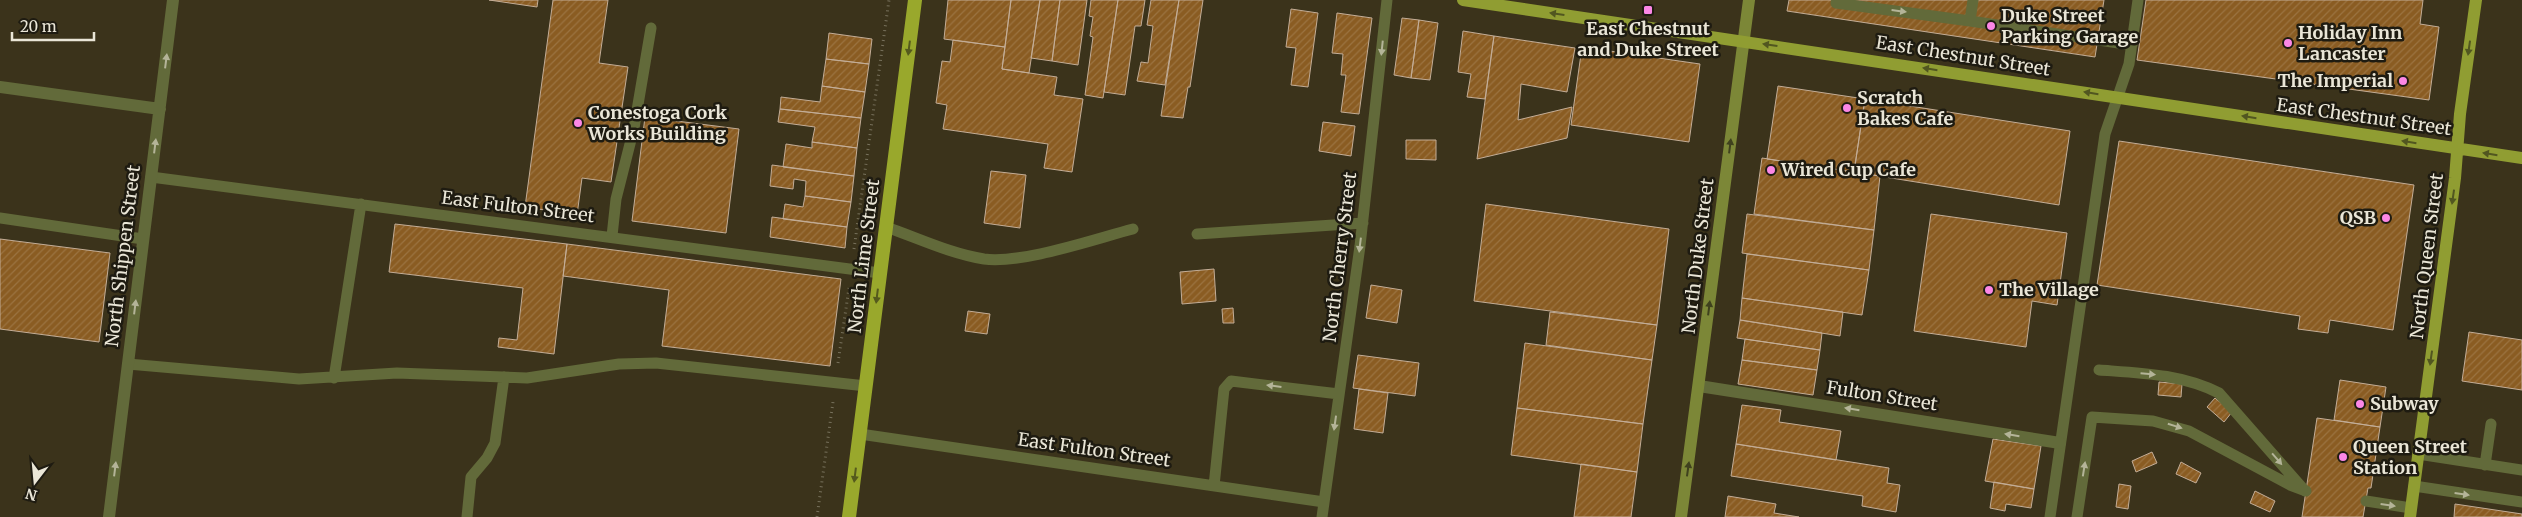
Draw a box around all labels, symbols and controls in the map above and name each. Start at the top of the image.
marker: East Chestnut and Duke Street [1642,4,1654,16]
place label: Duke Street Parking Garage [2001,4,2139,48]
one-way arrow [1891,8,1907,16]
one-way arrow [1548,9,1564,17]
scale bar [12,10,95,42]
text: 20 m [20,17,57,36]
place label: East Chestnut and Duke Street [1577,17,1719,61]
marker: Duke Street Parking Garage [1985,20,1997,32]
place label: Holiday Inn Lancaster [2298,21,2402,65]
street label: East Chestnut Street [1874,30,2052,81]
marker: Holiday Inn Lancaster [2282,37,2294,49]
one-way arrow [905,41,913,57]
one-way arrow [1378,41,1386,57]
one-way arrow [1761,41,1777,49]
one-way arrow [2465,41,2473,57]
one-way arrow [162,53,170,69]
one-way arrow [1922,65,1938,73]
place label: The Imperial [2277,69,2393,92]
marker: The Imperial [2397,75,2409,87]
place label: Scratch Bakes Cafe [1857,86,1954,130]
one-way arrow [2083,89,2099,97]
street label: East Chestnut Street [2275,93,2453,140]
place label: Conestoga Cork Works Building [587,101,727,145]
marker: Scratch Bakes Cafe [1841,102,1853,114]
one-way arrow [2240,113,2256,121]
marker: Conestoga Cork Works Building [572,117,584,129]
one-way arrow [2401,137,2417,145]
one-way arrow [151,138,159,154]
one-way arrow [1726,138,1734,154]
one-way arrow [2481,149,2497,157]
place label: Wired Cup Cafe [1780,158,1916,181]
street label: North Shippen Street [100,164,145,348]
marker: Wired Cup Cafe [1765,164,1777,176]
street label: North Cherry Street [1318,171,1361,343]
street label: North Queen Street [2405,172,2448,340]
street label: North Lime Street [843,177,884,334]
street label: North Duke Street [1677,177,1718,335]
street label: East Fulton Street [440,186,596,227]
one-way arrow [2449,189,2457,205]
place label: QSB [2340,206,2376,229]
marker: QSB [2380,212,2392,224]
one-way arrow [1356,237,1364,253]
place label: The Village [1999,278,2099,301]
marker: The Village [1983,284,1995,296]
one-way arrow [873,289,881,305]
one-way arrow [131,299,139,315]
one-way arrow [1705,299,1713,315]
one-way arrow [2427,350,2435,366]
one-way arrow [2140,370,2156,378]
street label: Fulton Street [1825,375,1939,416]
one-way arrow [1265,382,1281,390]
place label: Subway [2370,392,2439,415]
marker: Subway [2354,398,2366,410]
one-way arrow [1843,405,1859,413]
one-way arrow [1331,415,1339,431]
one-way arrow [2168,423,2183,431]
street label: East Fulton Street [1016,427,1172,472]
one-way arrow [2004,430,2020,438]
place label: Queen Street Station [2353,435,2468,479]
marker: Queen Street Station [2337,451,2349,463]
one-way arrow [2272,452,2283,465]
north arrow [10,457,60,507]
one-way arrow [111,460,119,476]
one-way arrow [1684,460,1692,476]
one-way arrow [2081,460,2089,476]
one-way arrow [851,468,859,484]
text: N [24,484,39,505]
one-way arrow [2455,490,2471,498]
one-way arrow [2381,501,2397,509]

